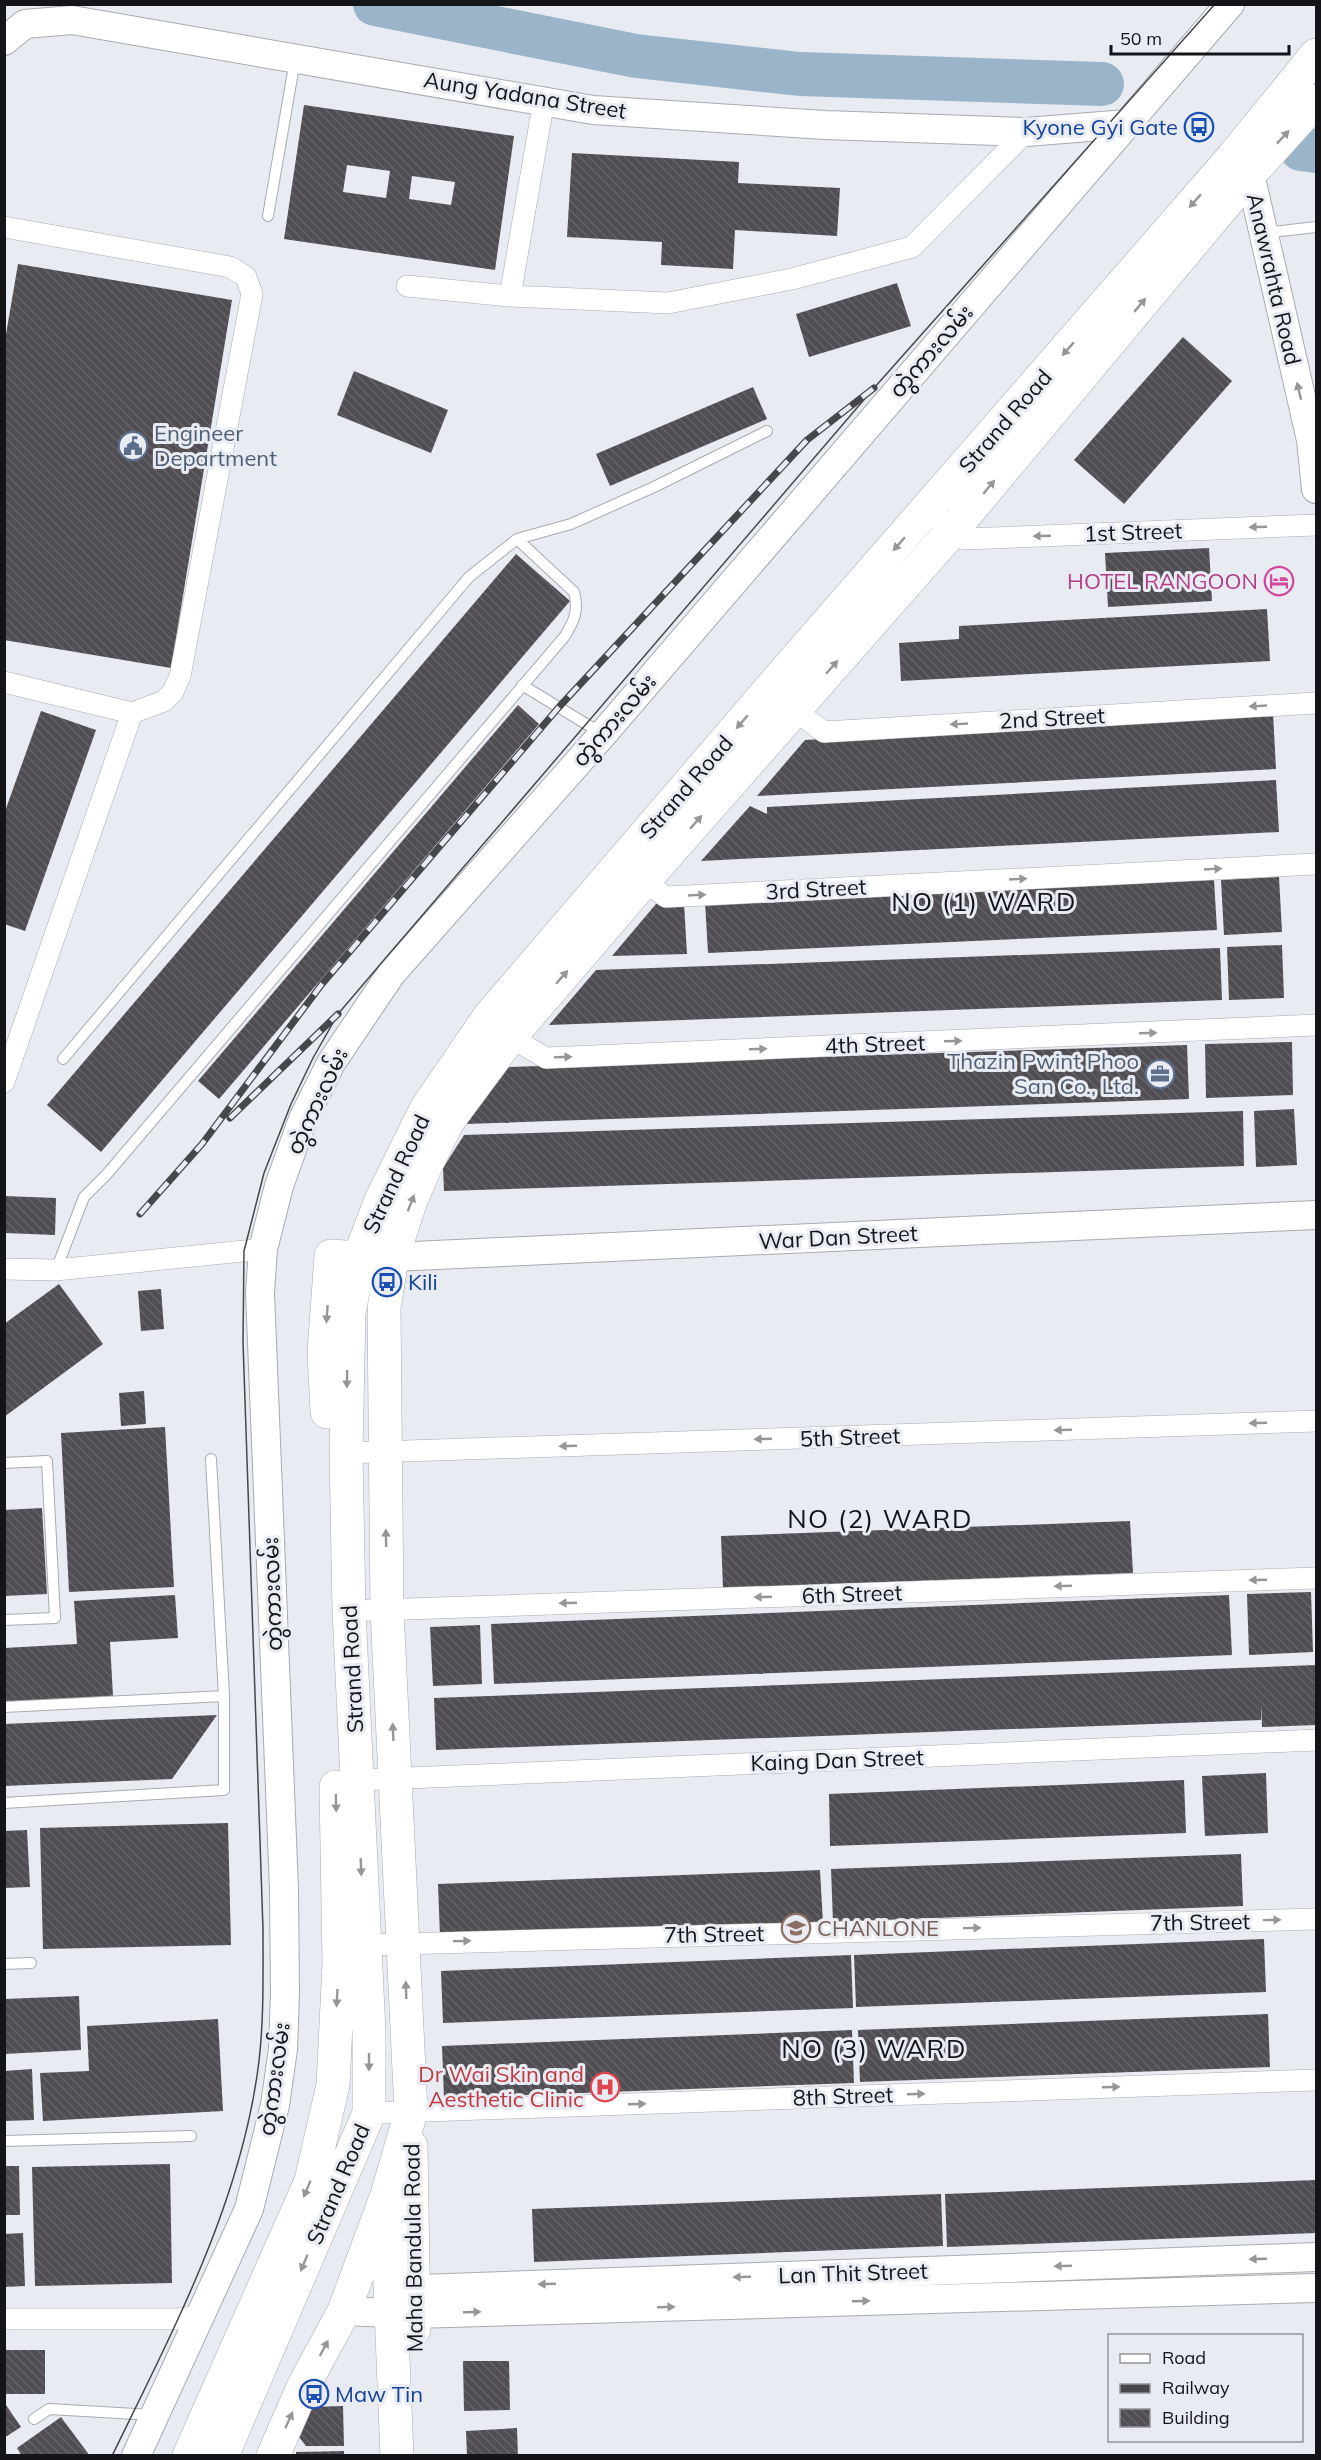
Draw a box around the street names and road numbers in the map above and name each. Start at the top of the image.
street label: Aung Yadana Street [422,65,629,125]
street label: Anawrahta Road [1241,190,1307,368]
street label: တွဲကားလမ်း [882,298,981,405]
street label: Strand Road [952,363,1058,479]
street label: 1st Street [1083,516,1183,548]
street label: တွဲကားလမ်း [565,667,664,774]
street label: 2nd Street [998,701,1106,735]
street label: Strand Road [633,729,739,845]
street label: 3rd Street [765,872,867,906]
street label: 4th Street [824,1028,926,1060]
street label: တွဲကားလမ်း [279,1043,357,1160]
street label: Strand Road [356,1110,436,1238]
street label: War Dan Street [758,1219,919,1255]
street label: 5th Street [799,1421,901,1453]
street label: တွဲကားလမ်း [255,1536,291,1652]
street label: 6th Street [801,1578,903,1610]
street label: Strand Road [335,1604,369,1734]
street label: Kaing Dan Street [750,1743,924,1777]
street label: 7th Street [1150,1907,1251,1937]
street label: 7th Street [664,1919,765,1949]
street label: တွဲကားလမ်း [251,2020,299,2138]
street label: 8th Street [792,2080,894,2112]
street label: Strand Road [300,2120,376,2248]
street label: Maha Bandula Road [397,2143,429,2353]
street label: Lan Thit Street [778,2256,928,2290]

